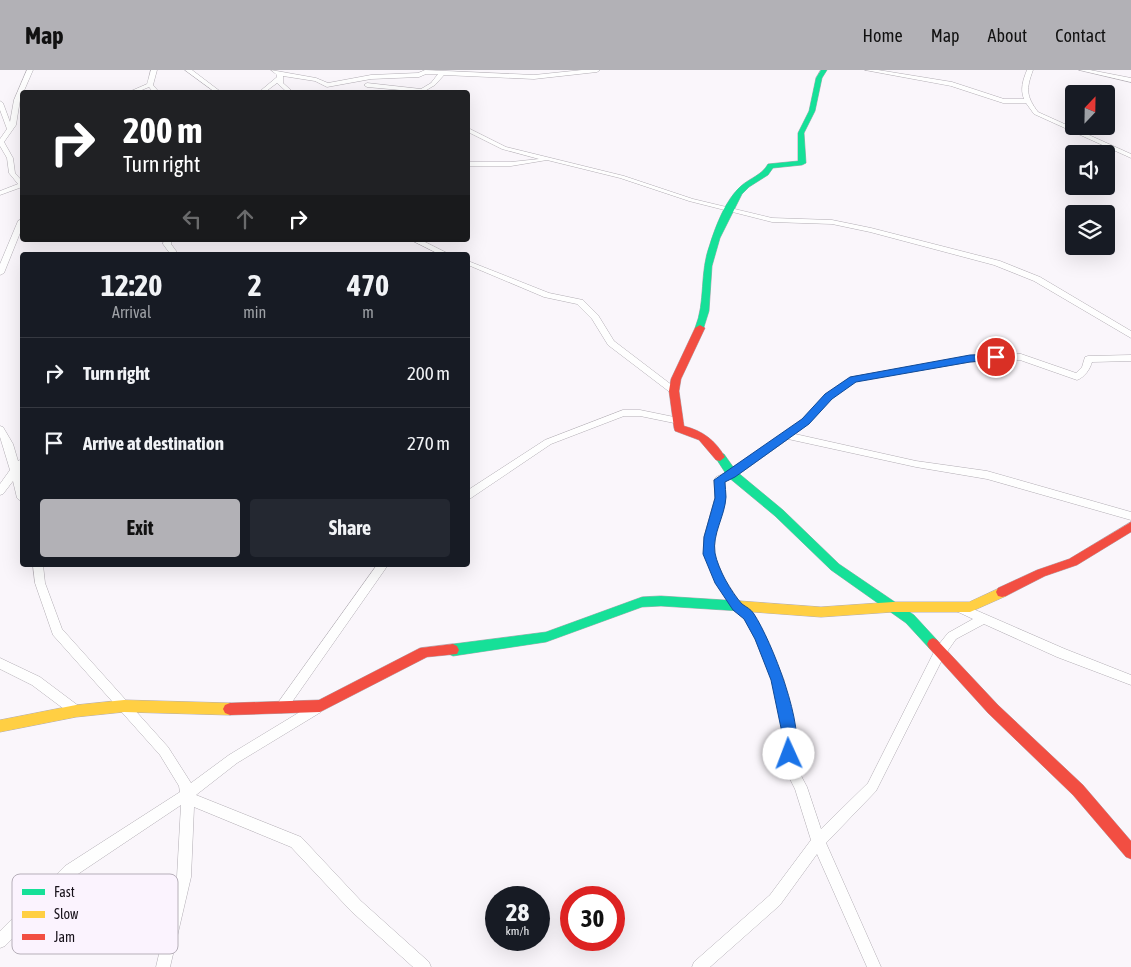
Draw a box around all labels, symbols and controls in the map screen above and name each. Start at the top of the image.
text: Map [25,22,64,49]
text: Home [863,25,903,46]
text: Map [931,25,960,46]
text: About [988,25,1027,46]
text: Contact [1055,25,1106,46]
north arrow [1065,85,1115,135]
map controls [1065,85,1115,255]
icon: right [40,110,105,175]
text: 200 m [123,110,202,150]
button: sound [1065,145,1115,195]
text: Turn right [123,151,200,177]
icon: left [178,205,206,233]
icon: ahead [231,205,259,233]
icon: right [284,205,312,233]
button: layers [1065,205,1115,255]
text: 12:20 [101,268,162,302]
text: 2 [248,268,262,302]
text: 470 [347,268,389,302]
text: Arrival [112,303,151,321]
text: min [243,303,266,321]
text: m [362,303,374,321]
pin [975,336,1017,378]
icon: arrive [982,343,1010,371]
icon: right [40,359,68,387]
text: Turn right [83,362,150,384]
text: 200 m [407,362,450,384]
icon: arrive [40,429,68,457]
text: Arrive at destination [83,432,224,454]
text: 270 m [407,432,450,454]
button: Exit [40,499,240,557]
button: Share [250,499,450,557]
position arrow [762,727,814,779]
legend [12,874,178,954]
text: Fast [54,884,75,900]
speed limit sign: 30 [560,886,625,951]
text: 28 [506,898,529,926]
text: Slow [54,906,79,922]
text: km/h [506,924,529,938]
text: Jam [54,929,75,945]

